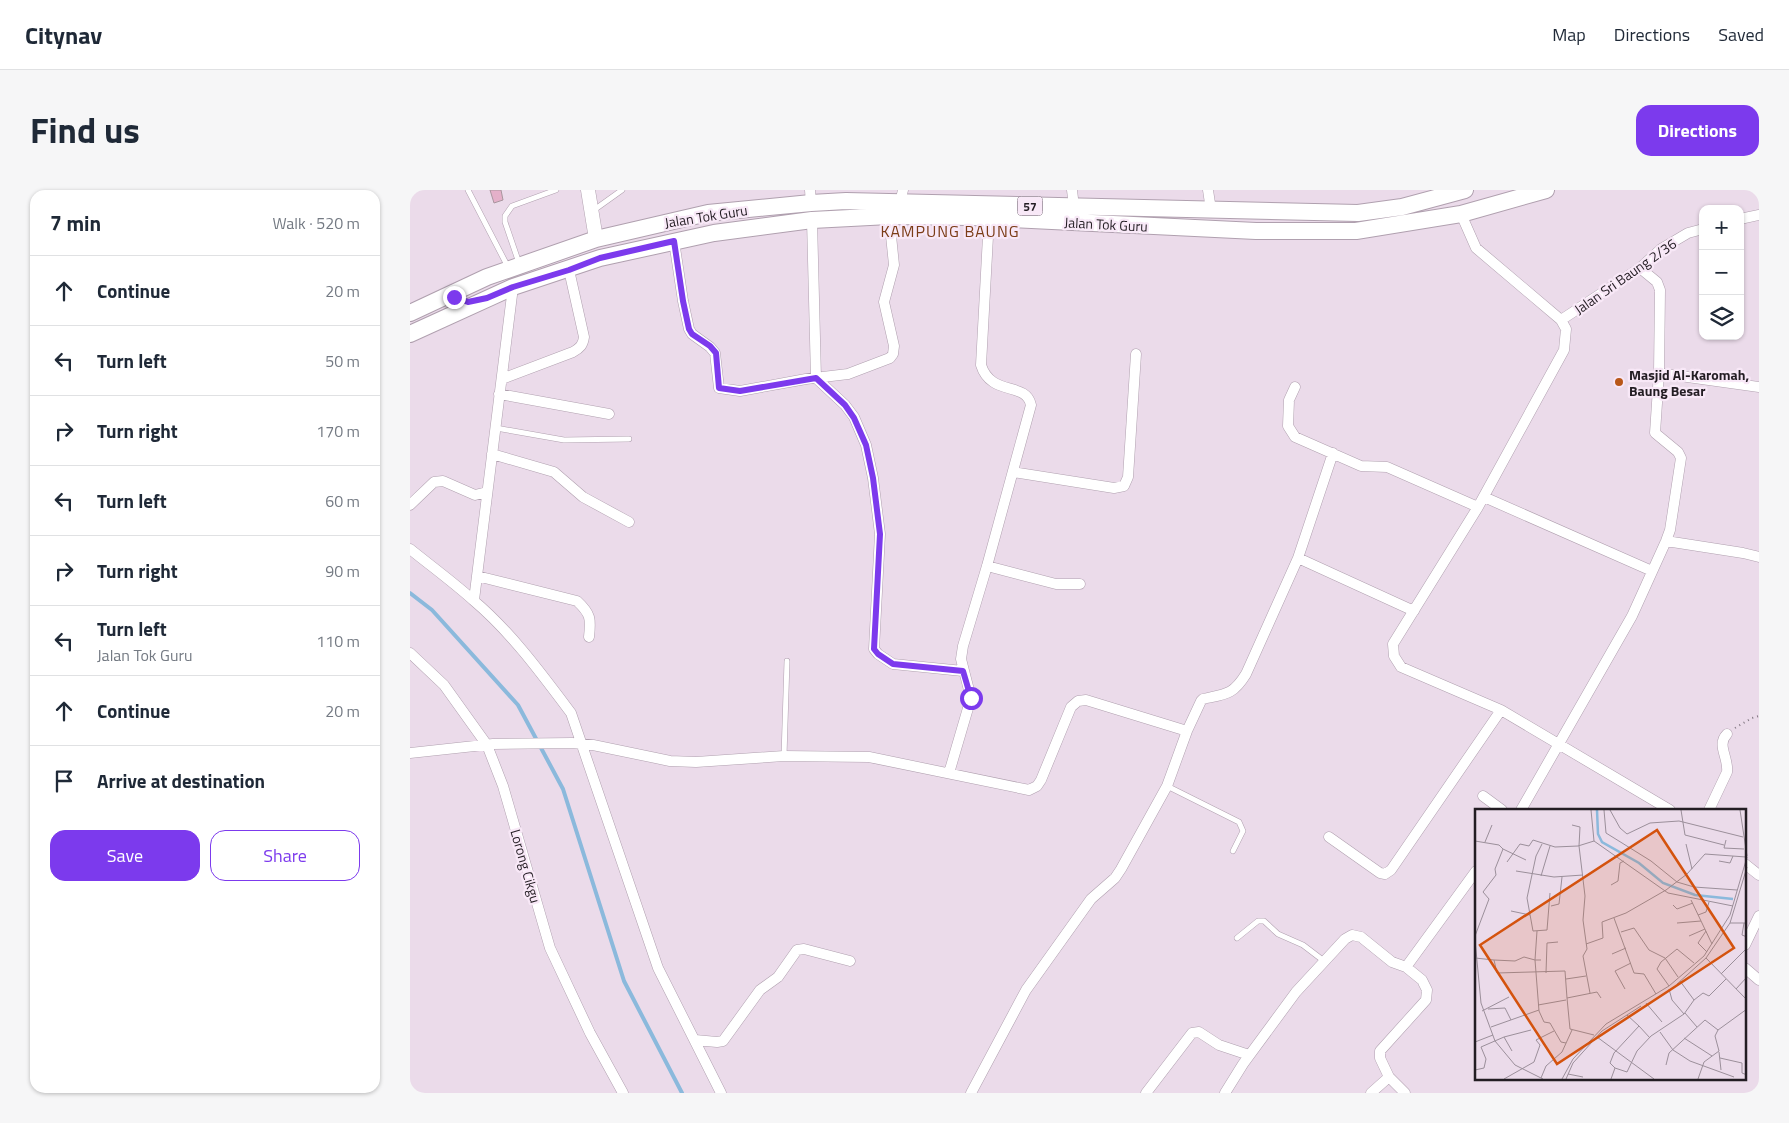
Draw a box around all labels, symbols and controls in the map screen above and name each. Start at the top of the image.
text: Citynav [25,17,102,53]
text: Map [1552,21,1586,48]
text: Directions [1614,21,1690,48]
text: Saved [1718,21,1764,48]
text: Find us [30,103,140,157]
button: Directions [1636,105,1759,156]
road number: 57 [1018,197,1042,216]
street label: Jalan Tok Guru [663,199,749,233]
map controls [1699,205,1744,340]
button: + [1699,205,1744,250]
text: 7 min [50,207,101,239]
text: Walk · 520 m [272,211,360,235]
street label: Jalan Tok Guru [1064,211,1148,237]
district label: KAMPUNG BAUNG [880,219,1020,243]
street label: Jalan Sri Baung 2/36 [1570,233,1681,319]
button: − [1699,250,1744,295]
text: Continue [97,276,170,305]
icon: ahead [50,277,78,305]
text: 20 m [325,279,360,303]
route end [443,286,466,309]
button: layers [1699,295,1744,340]
text: Turn left [97,346,167,375]
icon: left [50,347,78,375]
text: 50 m [325,349,360,373]
place label: Masjid Al-Karomah, Baung Besar [1629,364,1749,401]
marker: Masjid Al-Karomah, Baung Besar [1613,376,1625,388]
text: Turn right [97,416,178,445]
icon: right [50,417,78,445]
text: 170 m [316,419,360,443]
text: Turn left [97,486,167,515]
icon: left [50,487,78,515]
text: 60 m [325,489,360,513]
text: Turn right [97,556,178,585]
icon: right [50,557,78,585]
text: 90 m [325,559,360,583]
text: Turn left [97,614,167,643]
icon: left [50,627,78,655]
text: 110 m [316,629,360,653]
text: Jalan Tok Guru [97,643,192,667]
route start [960,687,983,710]
text: Continue [97,696,170,725]
icon: ahead [50,697,78,725]
text: 20 m [325,699,360,723]
text: Arrive at destination [97,766,265,795]
icon: arrive [50,767,78,795]
inset map [1475,809,1746,1080]
street label: Lorong Cikgu [505,827,547,905]
button: Save [50,830,200,881]
button: Share [210,830,360,881]

